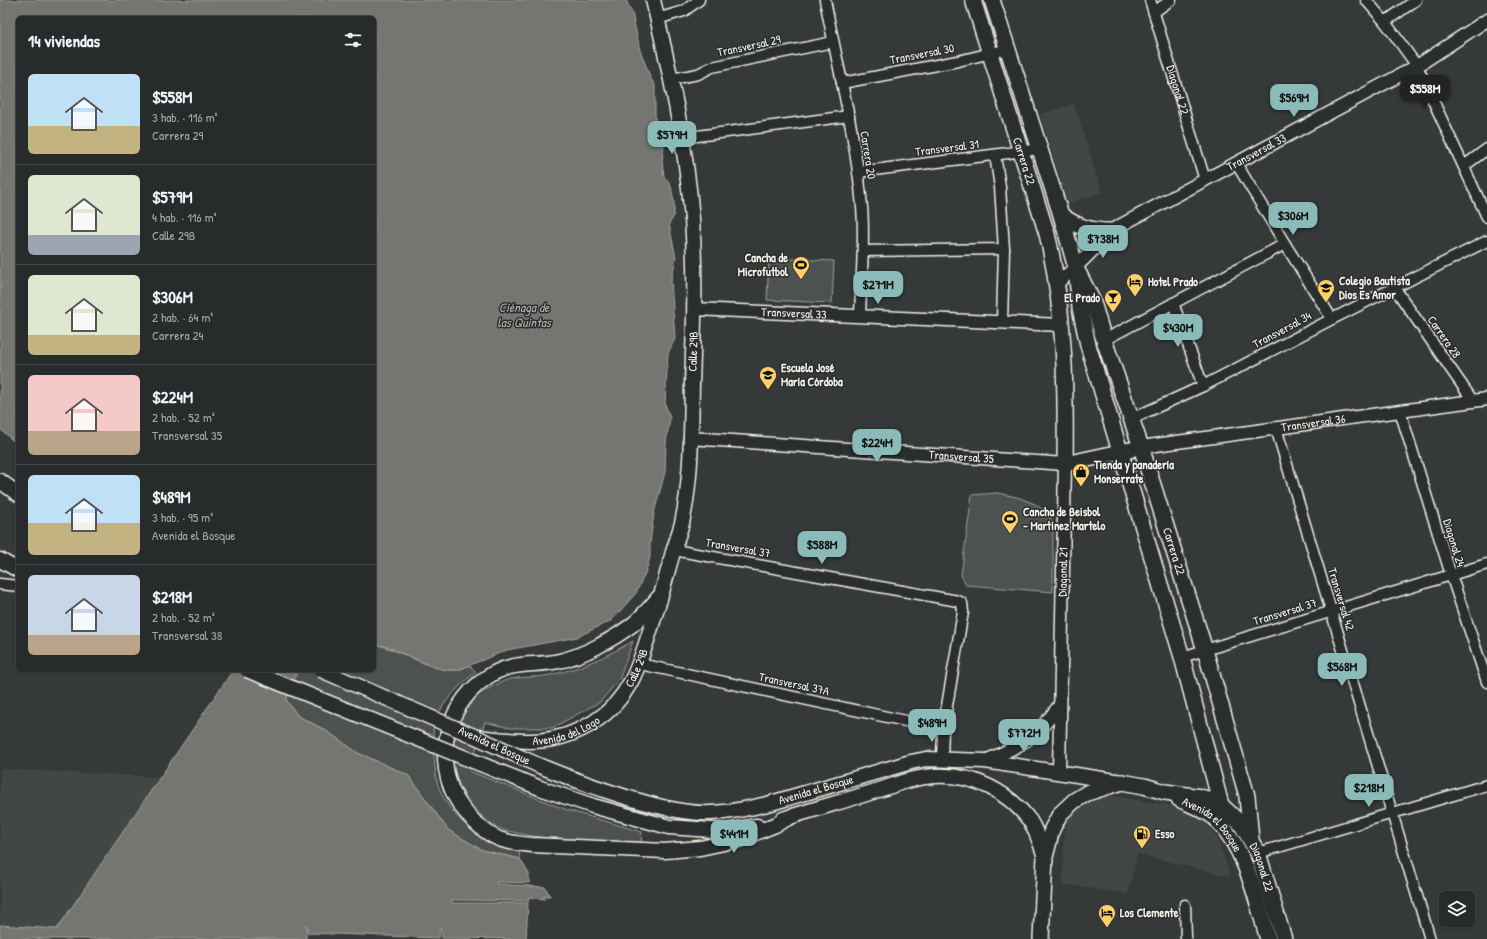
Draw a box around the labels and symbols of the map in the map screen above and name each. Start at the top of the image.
street label: Transversal 29 [716,30,783,61]
street label: Transversal 30 [888,39,956,68]
street label: Diagonal 22 [1162,63,1194,117]
pin: $558M [1397,75,1453,109]
pin: $569M [1266,84,1322,118]
pin: $579M [644,121,700,155]
street label: Transversal 33 [1223,129,1289,175]
street label: Carrera 20 [856,130,881,180]
street label: Transversal 31 [914,135,980,160]
street label: Carrera 22 [1009,135,1040,187]
pin: $306M [1265,202,1321,236]
pin: $738M [1075,225,1131,259]
place label: Cancha de Microfutbol [738,249,789,280]
sports icon: Cancha de Microfutbol [791,255,811,280]
pin: $271M [850,271,906,305]
hotel icon: Hotel Prado [1125,272,1145,297]
place label: Colegio Bautista Dios Es Amor [1339,272,1410,303]
place label: Hotel Prado [1148,273,1198,290]
school or university icon: Colegio Bautista Dios Es Amor [1316,278,1336,303]
bar icon: El Prado [1103,288,1123,313]
place label: El Prado [1064,289,1100,306]
water label: Ciénaga de las Quintas [497,298,552,331]
street label: Transversal 33 [761,303,827,323]
street label: Transversal 34 [1249,307,1315,352]
street label: Carrera 28 [1424,312,1465,361]
pin: $430M [1150,314,1206,348]
street label: Calle 29B [683,331,702,372]
place label: Escuela José María Córdoba [781,359,843,390]
school or university icon: Escuela José María Córdoba [758,365,778,390]
street label: Transversal 36 [1280,410,1347,435]
pin: $224M [849,429,905,463]
street label: Transversal 35 [928,446,994,467]
place label: Tienda y panadería Monserrate [1093,456,1174,487]
shop icon: Tienda y panadería Monserrate [1071,462,1091,487]
place label: Cancha de Beisbol - Martinez Martelo [1023,503,1106,534]
sports icon: Cancha de Beisbol - Martinez Martelo [1000,509,1020,534]
street label: Diagonal 24 [1439,517,1470,569]
street label: Carrera 22 [1159,525,1190,577]
pin: $588M [794,531,850,565]
street label: Transversal 37 [704,533,772,562]
street label: Diagonal 21 [1054,547,1071,597]
street label: Transversal 42 [1324,565,1359,633]
street label: Transversal 37 [1251,594,1319,629]
street label: Calle 29B [620,647,652,690]
pin: $568M [1314,653,1370,687]
street label: Transversal 37A [757,668,831,699]
pin: $489M [904,709,960,743]
street label: Avenida del Lago [532,711,603,749]
pin: $772M [996,719,1052,753]
street label: Avenida el Bosque [456,721,533,769]
street label: Avenida el Bosque [776,770,855,808]
pin: $218M [1341,774,1397,808]
street label: Avenida el Bosque [1180,793,1247,855]
pin: $441M [706,820,762,854]
fuel station icon: Esso [1132,824,1152,849]
place label: Esso [1155,825,1175,842]
street label: Diagonal 22 [1246,839,1278,894]
hotel icon: Los Clemente [1097,903,1117,928]
place label: Los Clemente [1120,904,1179,921]

